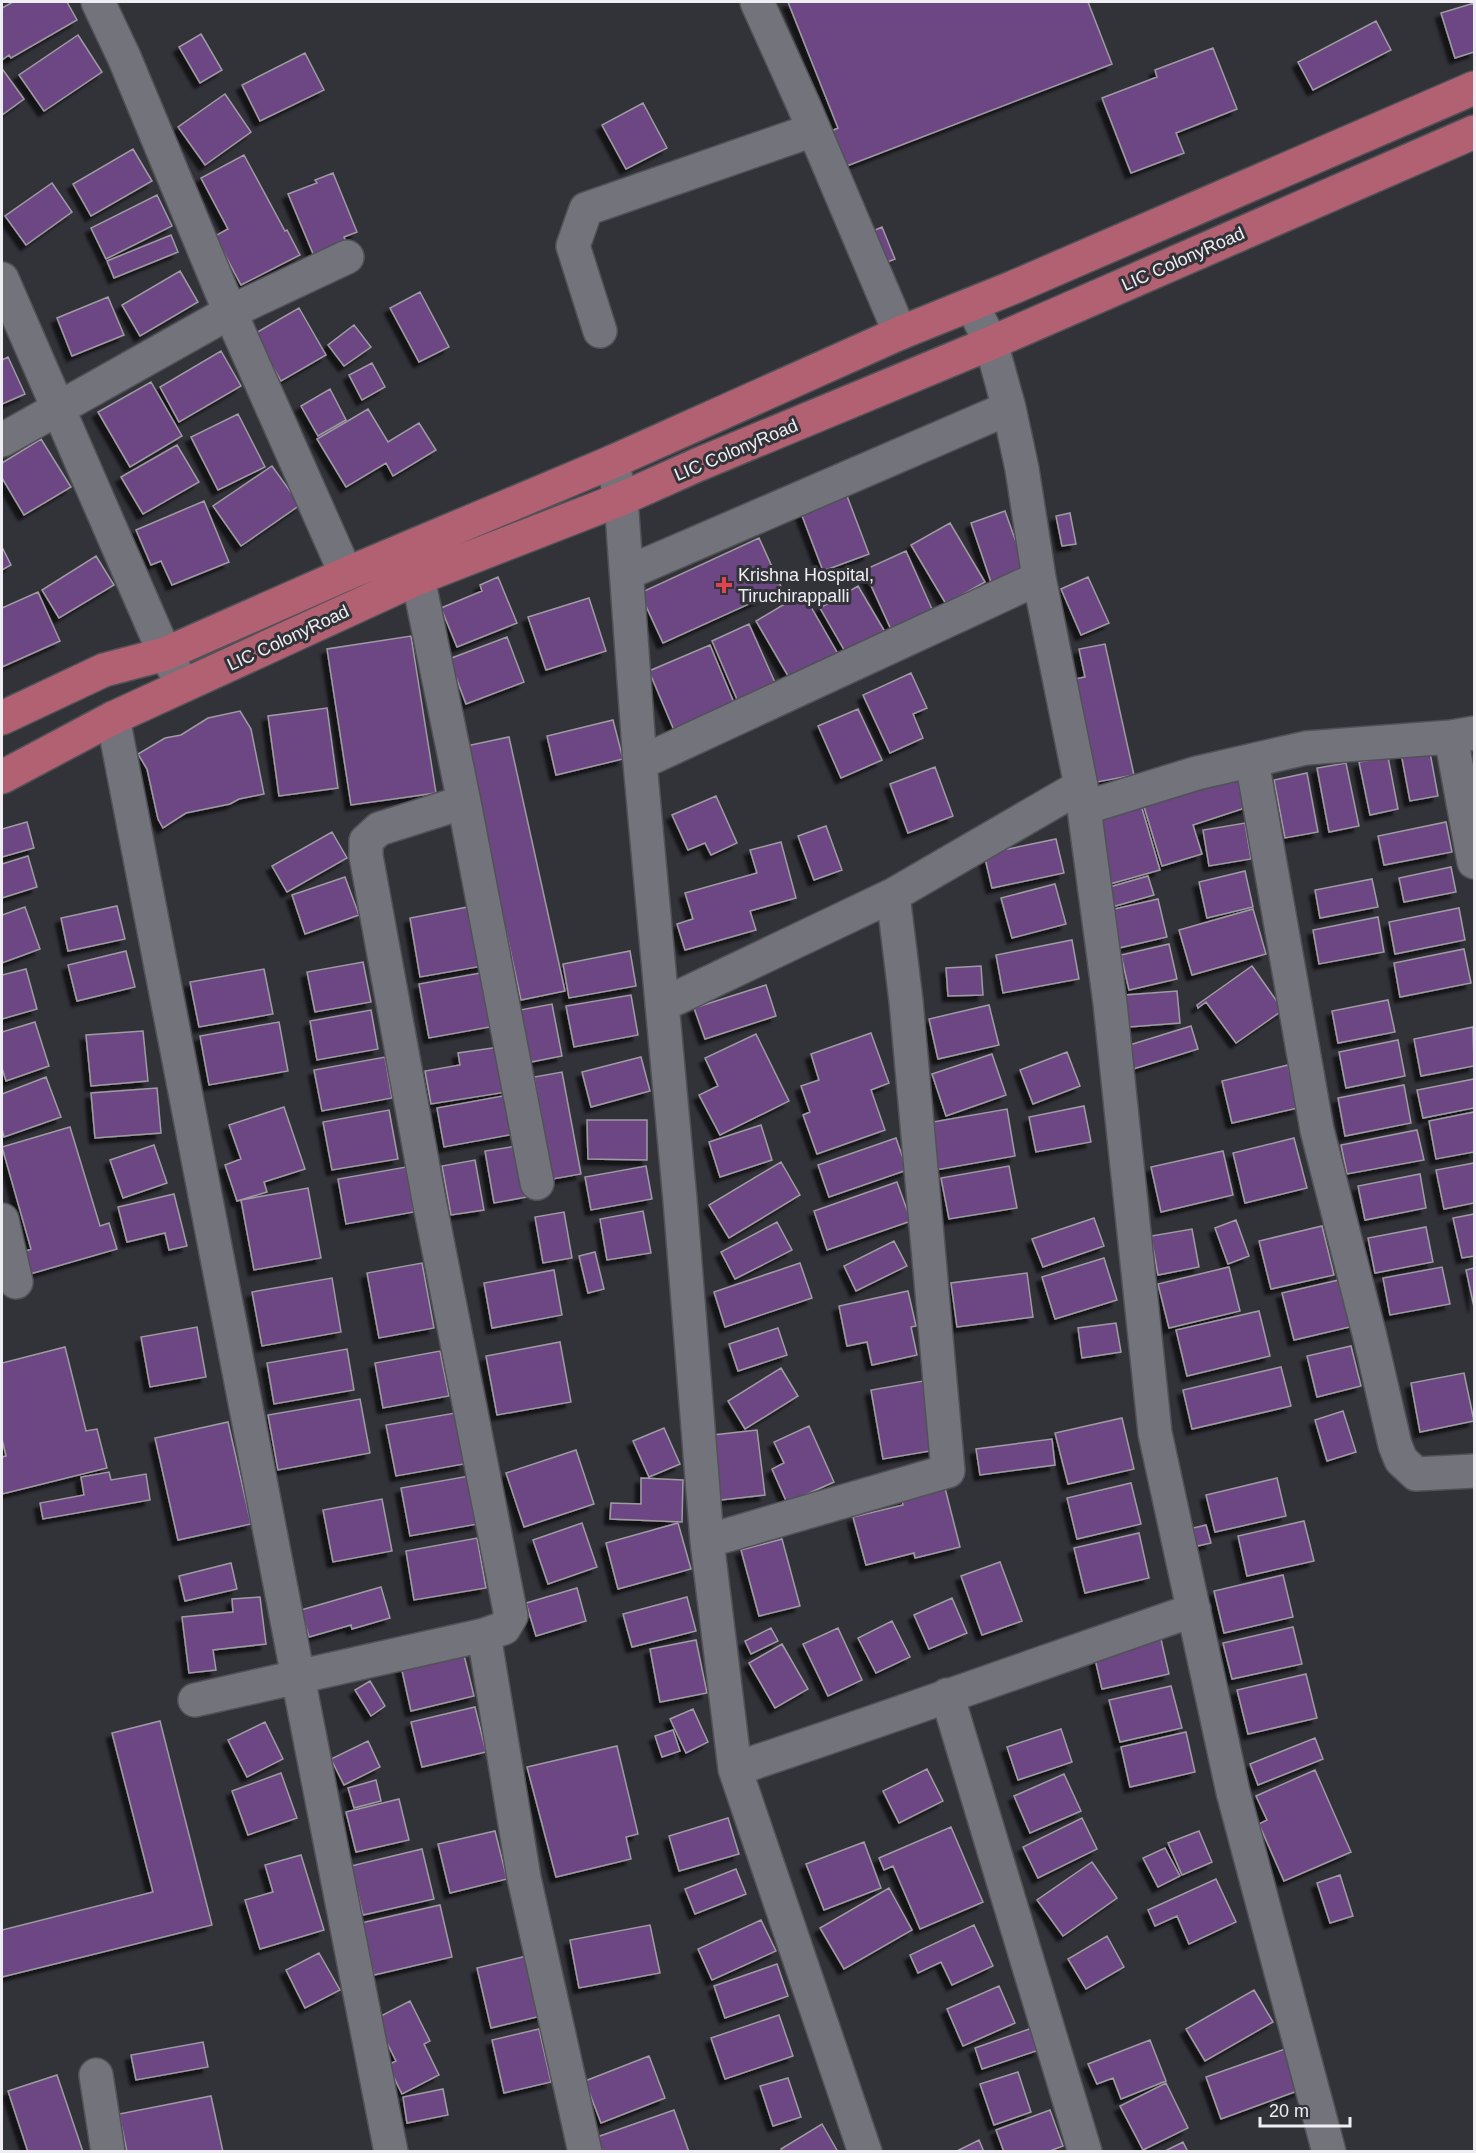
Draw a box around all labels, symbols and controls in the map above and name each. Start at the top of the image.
street label: LIC ColonyRoad [1119,223,1247,295]
street label: LIC ColonyRoad [671,415,801,485]
place label: Krishna Hospital, Tiruchirappalli [738,565,874,606]
marker: Krishna Hospital, Tiruchirappalli [715,576,733,594]
street label: LIC ColonyRoad [224,601,352,675]
scale bar [1260,2090,1350,2128]
text: 20 m [1269,2101,1309,2121]

